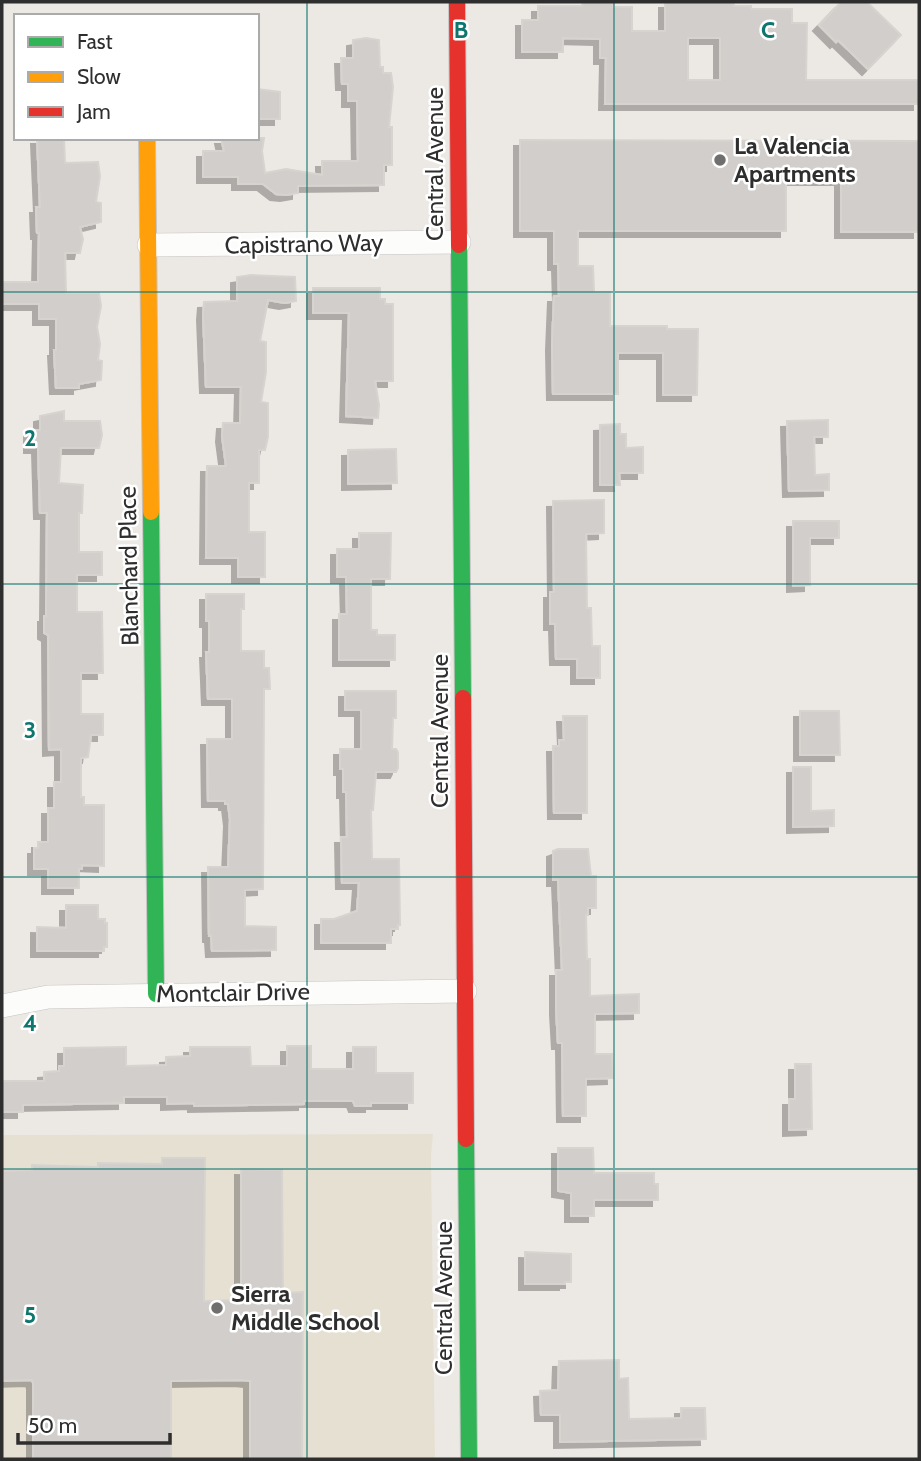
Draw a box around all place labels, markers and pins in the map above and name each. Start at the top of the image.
place label: La Valencia Apartments [734,131,856,188]
marker: La Valencia Apartments [712,152,728,168]
place label: Sierra Middle School [231,1279,380,1336]
marker: Sierra Middle School [209,1300,225,1316]

